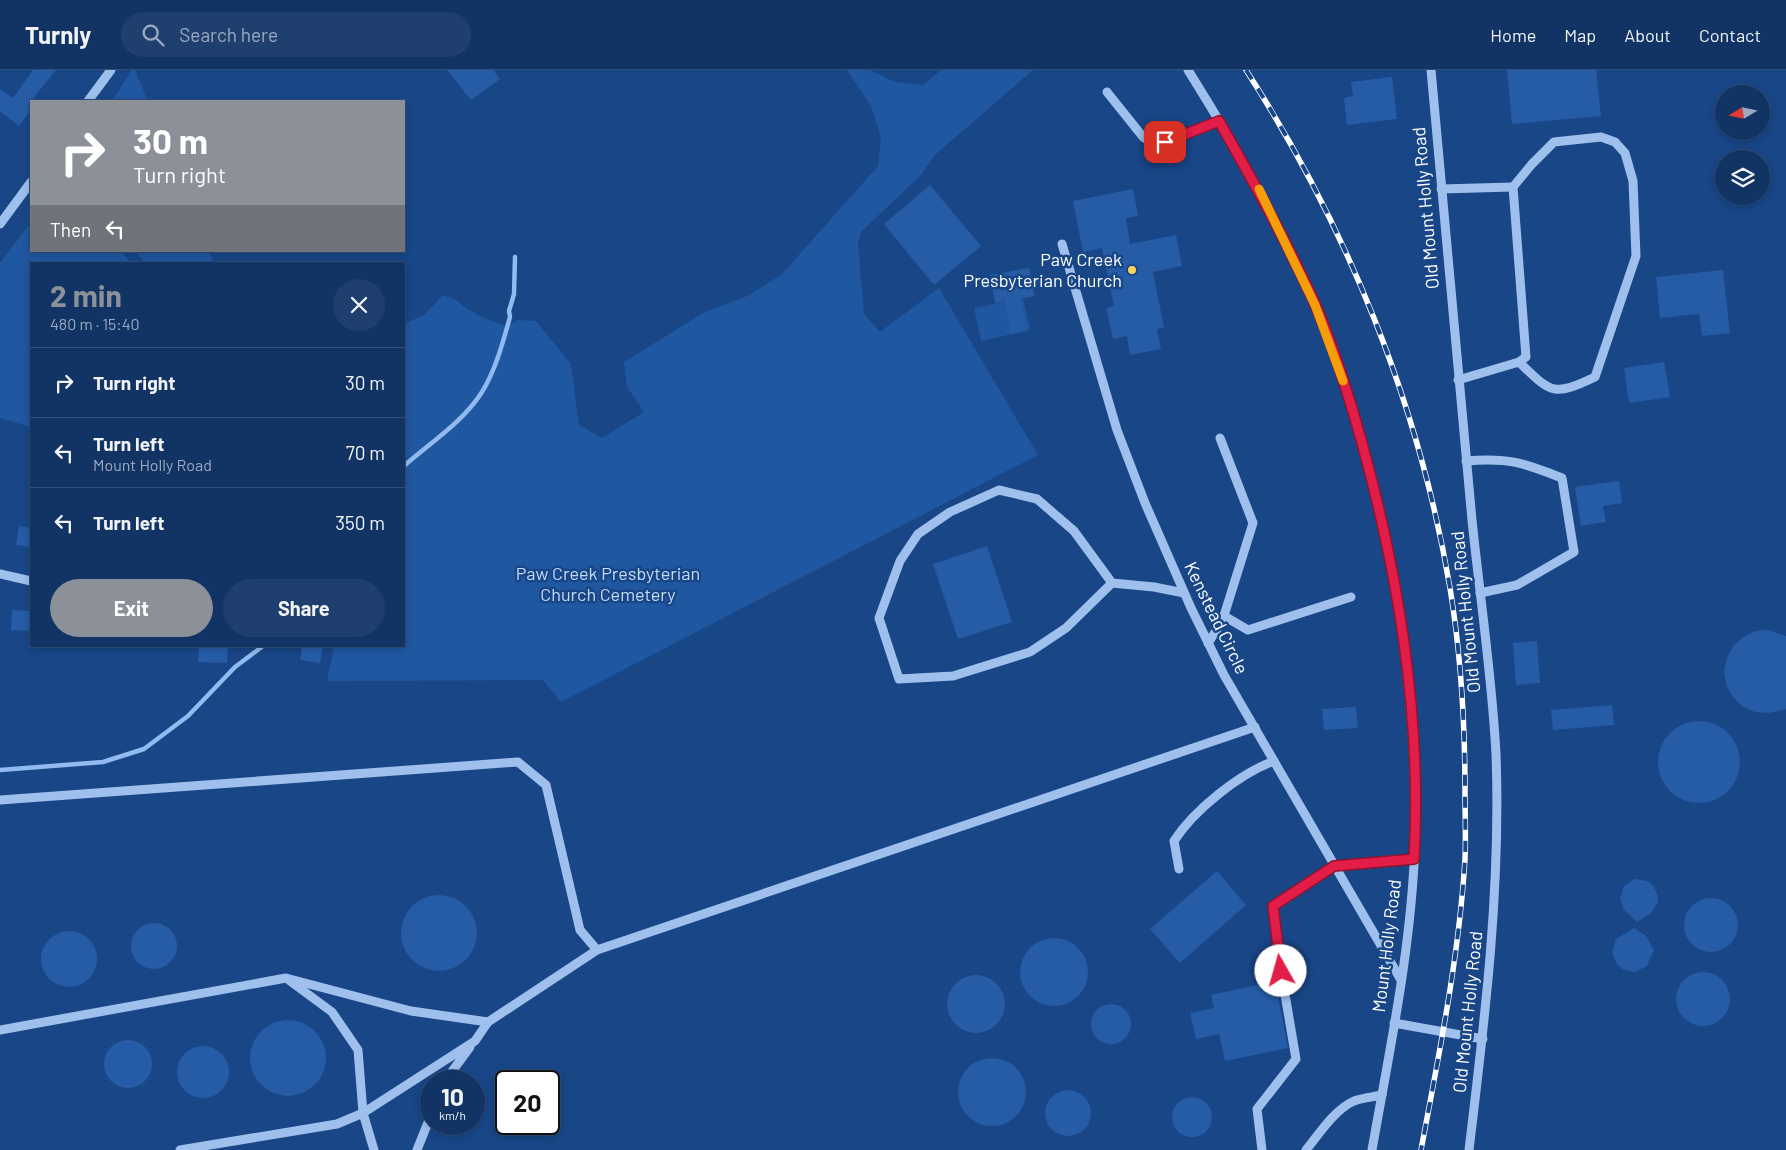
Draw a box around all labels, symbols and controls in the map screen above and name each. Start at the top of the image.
search box [121,12,471,57]
text: Turnly [25,20,91,49]
icon: search [139,21,167,49]
text: Search here [179,23,278,46]
text: Home [1490,24,1536,46]
text: Map [1564,24,1596,46]
text: About [1624,24,1671,46]
text: Contact [1699,24,1761,46]
north arrow [1715,85,1770,140]
map controls [1715,85,1770,205]
text: 30 m [133,119,208,161]
icon: right [50,120,115,185]
pin [1144,121,1186,163]
street label: Old Mount Holly Road [1407,126,1443,290]
icon: arrive [1151,128,1179,156]
button: layers [1715,150,1770,205]
text: Turn right [133,161,226,187]
icon: left [101,215,129,243]
text: Then [50,218,91,241]
place label: Paw Creek Presbyterian Church [964,248,1122,291]
marker: Paw Creek Presbyterian Church [1126,264,1138,276]
text: 2 min [50,277,122,313]
button: close [333,279,385,331]
text: 480 m · 15:40 [50,314,140,333]
icon: right [50,369,78,397]
text: Turn right [93,371,175,394]
text: 30 m [345,371,385,394]
text: Turn left [93,432,164,455]
icon: left [50,439,78,467]
text: 70 m [346,441,385,464]
text: Mount Holly Road [93,455,212,474]
icon: left [50,509,78,537]
text: Turn left [93,511,164,534]
text: 350 m [335,511,385,534]
street label: Old Mount Holly Road [1446,530,1484,694]
street label: Kenstead Circle [1180,558,1254,677]
park label: Paw Creek Presbyterian Church Cemetery [516,562,700,605]
button: Exit [50,579,213,637]
button: Share [223,579,385,637]
street label: Mount Holly Road [1367,878,1405,1014]
street label: Old Mount Holly Road [1448,930,1486,1094]
position arrow [1254,944,1306,996]
speed limit sign: 20 [495,1070,560,1135]
text: 10 [441,1081,464,1111]
text: km/h [439,1108,466,1122]

